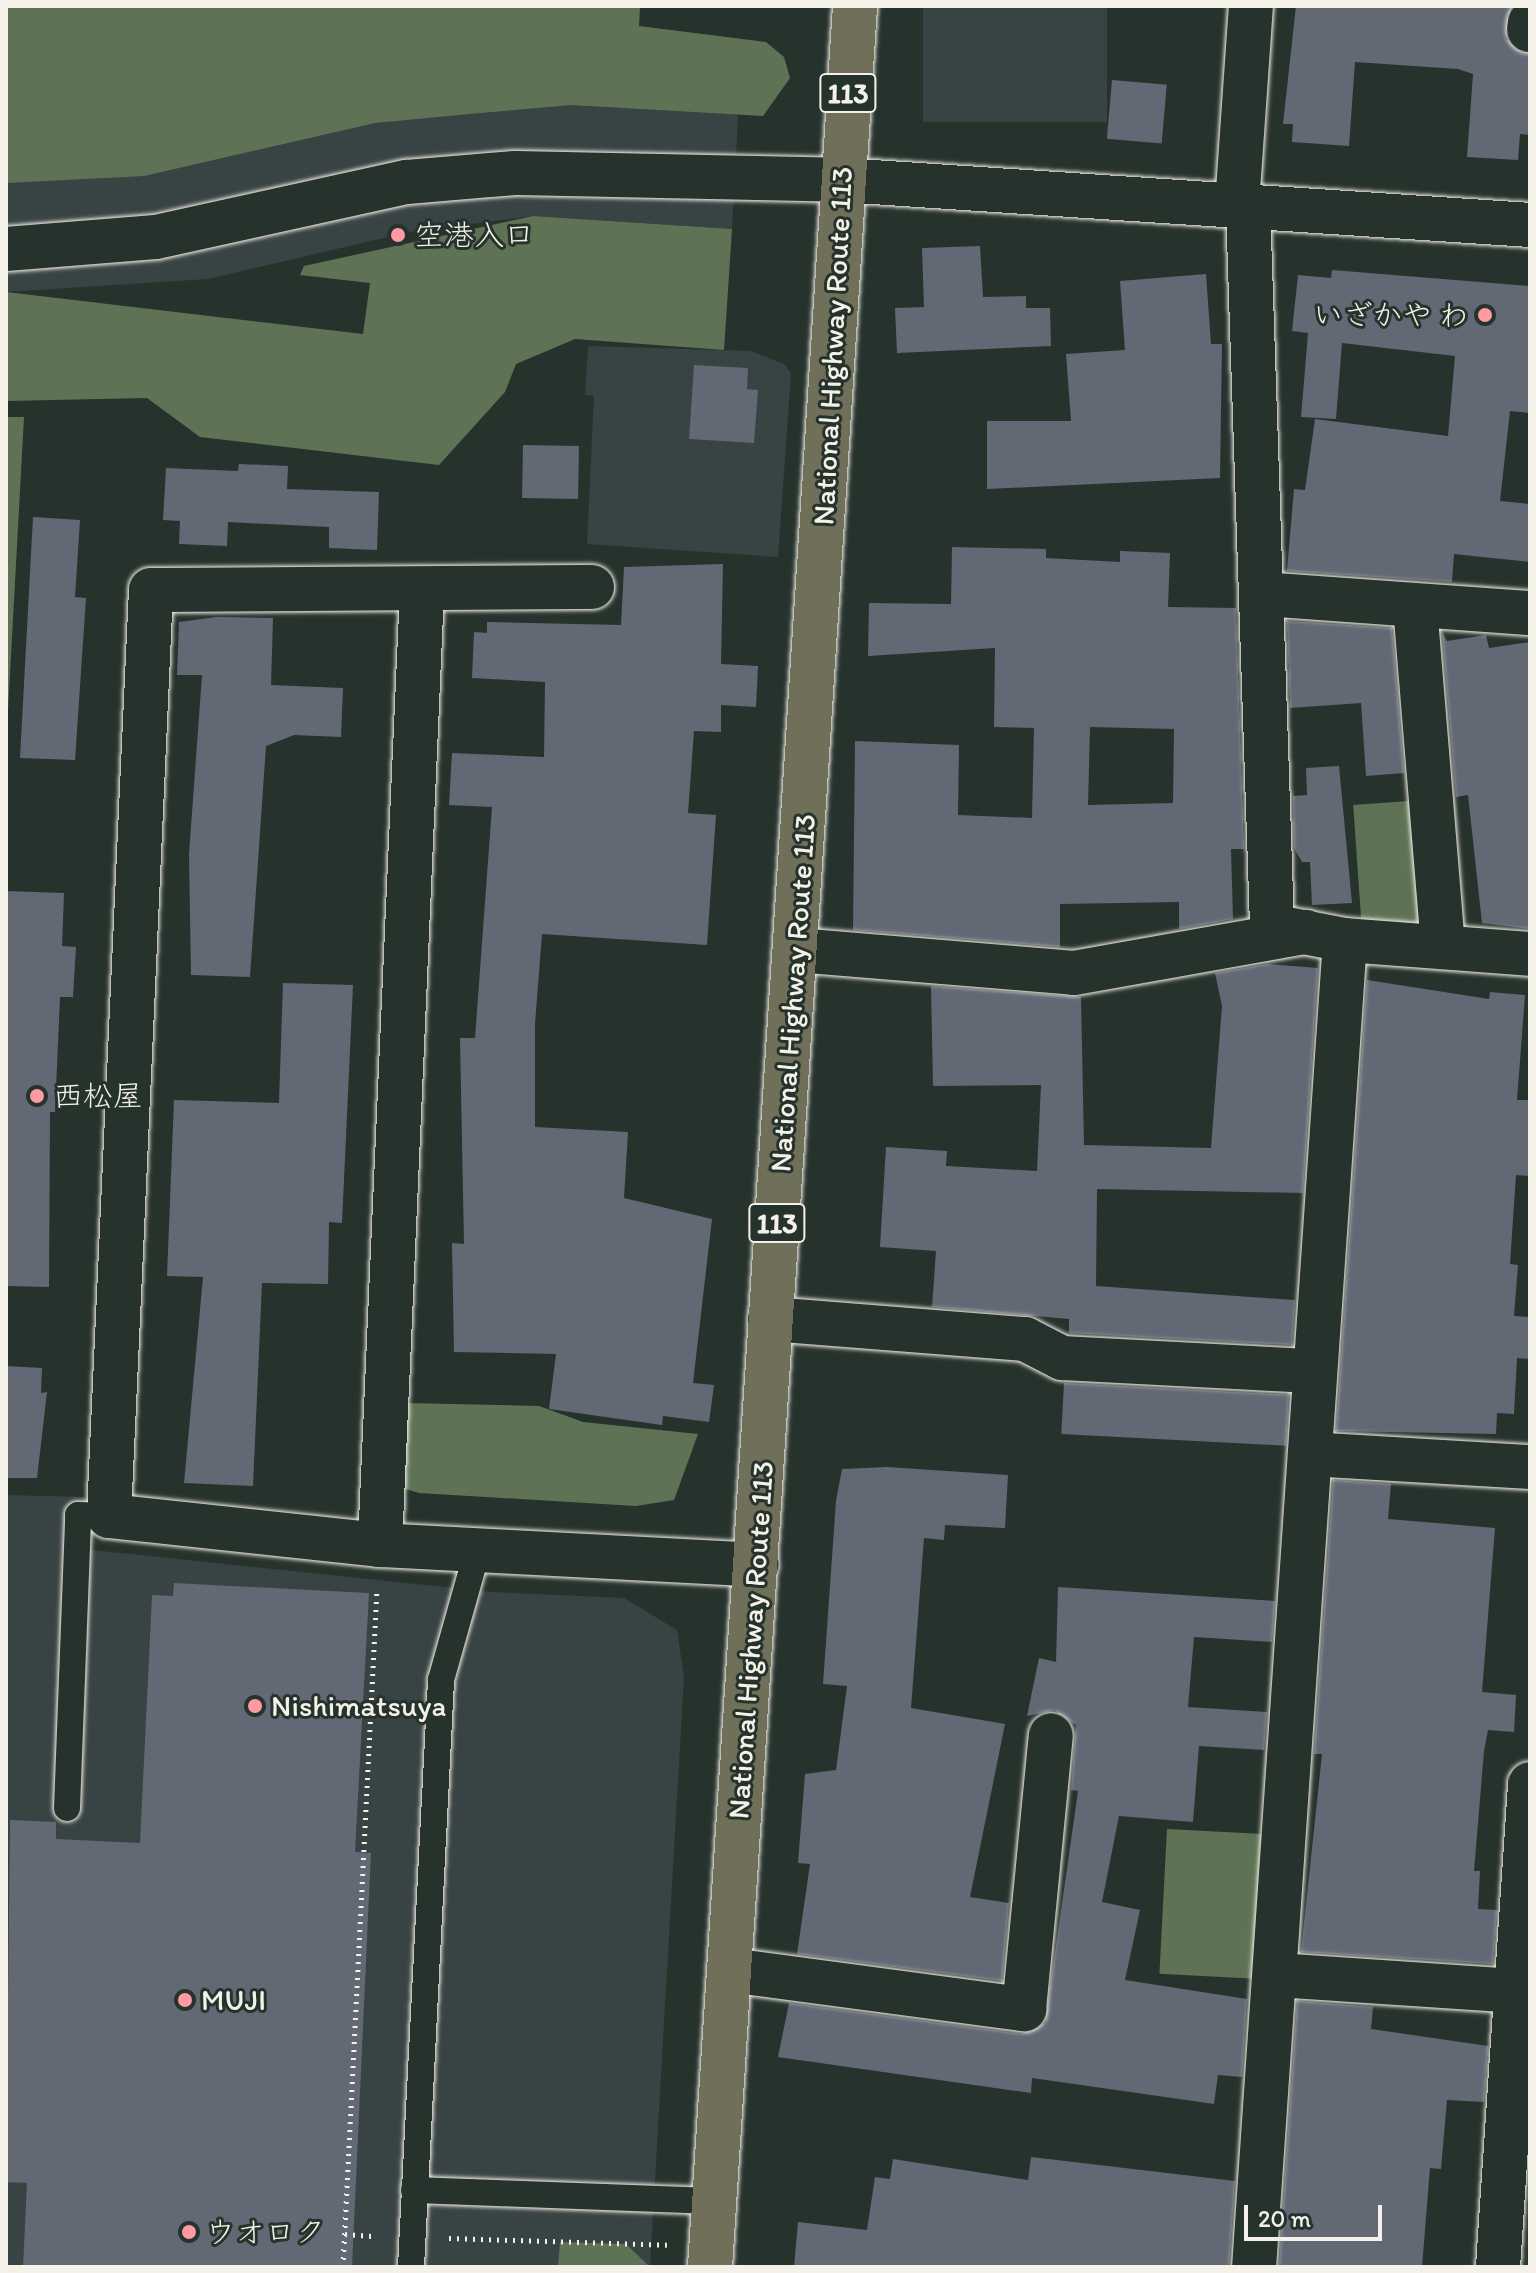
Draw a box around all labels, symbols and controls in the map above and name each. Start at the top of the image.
road number: 113 [818,69,878,117]
street label: National Highway Route 113 [806,166,860,526]
place label: 空港入口 [414,217,534,253]
marker: 空港入口 [389,226,407,244]
place label: いざかや わ [1312,297,1469,333]
marker: いざかや わ [1476,306,1494,324]
street label: National Highway Route 113 [763,813,823,1173]
place label: 西松屋 [53,1078,143,1114]
marker: 西松屋 [28,1087,46,1105]
road number: 113 [747,1199,807,1247]
street label: National Highway Route 113 [721,1460,781,1820]
place label: Nishimatsuya [271,1688,446,1724]
marker: Nishimatsuya [246,1697,264,1715]
place label: MUJI [201,1982,266,2018]
marker: MUJI [176,1991,194,2009]
scale bar [1248,2189,1386,2239]
text: 20 m [1258,2204,1311,2233]
place label: ウオロク [205,2214,325,2250]
marker: ウオロク [180,2223,198,2241]

